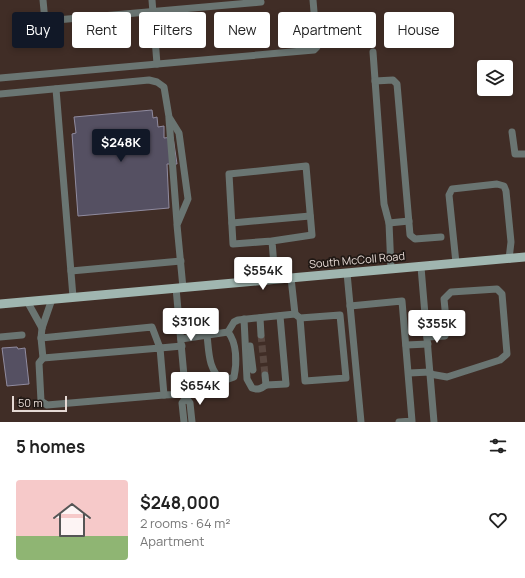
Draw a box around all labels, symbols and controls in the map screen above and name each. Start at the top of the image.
chip: Buy [12,12,64,48]
chip: Rent [72,12,131,48]
chip: Filters [139,12,206,48]
chip: New [214,12,270,48]
chip: Apartment [278,12,376,48]
chip: House [384,12,454,48]
map controls [477,60,513,96]
button: layers [477,60,513,96]
pin: $248K [93,129,149,163]
text: $248K [101,133,141,151]
street label: South McColl Road [308,248,405,271]
pin: $554K [235,257,291,291]
text: $554K [243,261,283,279]
pin: $310K [163,308,219,342]
pin: $355K [409,310,465,344]
text: $310K [172,312,210,330]
text: $355K [417,314,457,332]
pin: $654K [172,372,228,406]
text: $654K [180,376,220,394]
scale bar [12,394,67,413]
text: 50 m [18,395,43,410]
text: 5 homes [16,435,85,458]
icon: filters [487,435,509,457]
text: $248,000 [140,491,220,514]
icon: home [48,496,96,544]
icon: heart [487,509,509,531]
text: 2 rooms · 64 m² [140,514,231,532]
text: Apartment [140,532,204,550]

